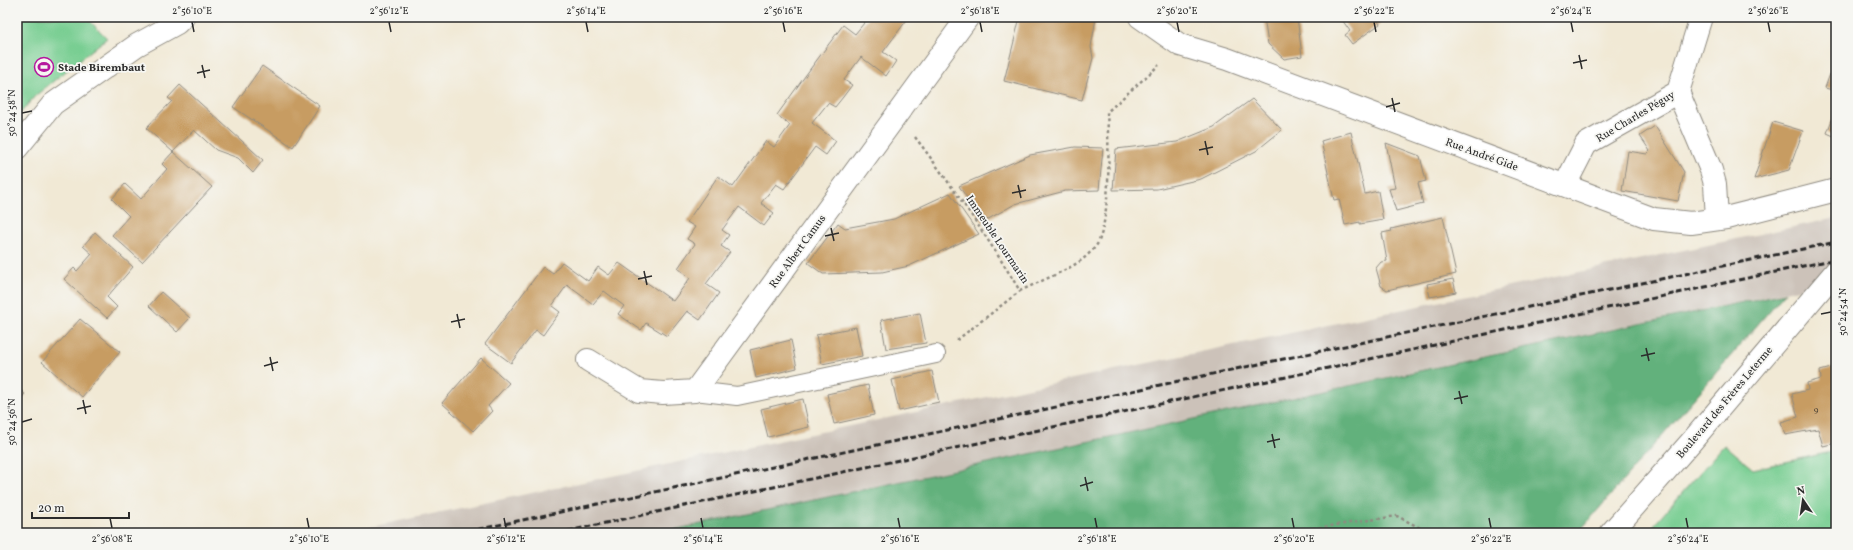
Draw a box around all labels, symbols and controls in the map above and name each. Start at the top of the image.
text: 2°56'10"E [172,4,212,18]
text: 2°56'12"E [369,4,409,18]
text: 2°56'14"E [566,4,606,18]
text: 2°56'16"E [763,4,803,18]
text: 2°56'18"E [960,4,1000,18]
text: 2°56'20"E [1156,4,1198,18]
text: 2°56'22"E [1354,4,1394,18]
text: 2°56'24"E [1551,4,1591,18]
text: 2°56'26"E [1748,4,1788,18]
sports icon: Stade Birembaut [33,56,55,78]
place label: Stade Birembaut [58,61,145,76]
street label: Rue Charles Péguy [1594,88,1678,147]
text: 50°24'58"N [5,89,19,137]
street label: Rue André Gide [1443,135,1520,176]
street label: Immeuble Lourmarin [961,193,1032,287]
street label: Rue Albert Camus [766,212,830,292]
text: 50°24'54"N [1836,287,1850,336]
street label: Boulevard des Frères Leterme [1674,344,1777,462]
text: 50°24'56"N [5,398,19,446]
house number: 9 [1814,404,1819,417]
north arrow [1783,480,1823,520]
text: N [1796,484,1807,500]
scale bar [32,494,129,520]
text: 20 m [38,501,65,517]
text: 2°56'08"E [91,532,133,546]
text: 2°56'10"E [289,532,329,546]
text: 2°56'12"E [486,532,526,546]
text: 2°56'14"E [683,532,723,546]
text: 2°56'16"E [880,532,920,546]
text: 2°56'18"E [1077,532,1117,546]
text: 2°56'20"E [1273,532,1315,546]
text: 2°56'22"E [1471,532,1511,546]
text: 2°56'24"E [1668,532,1708,546]

